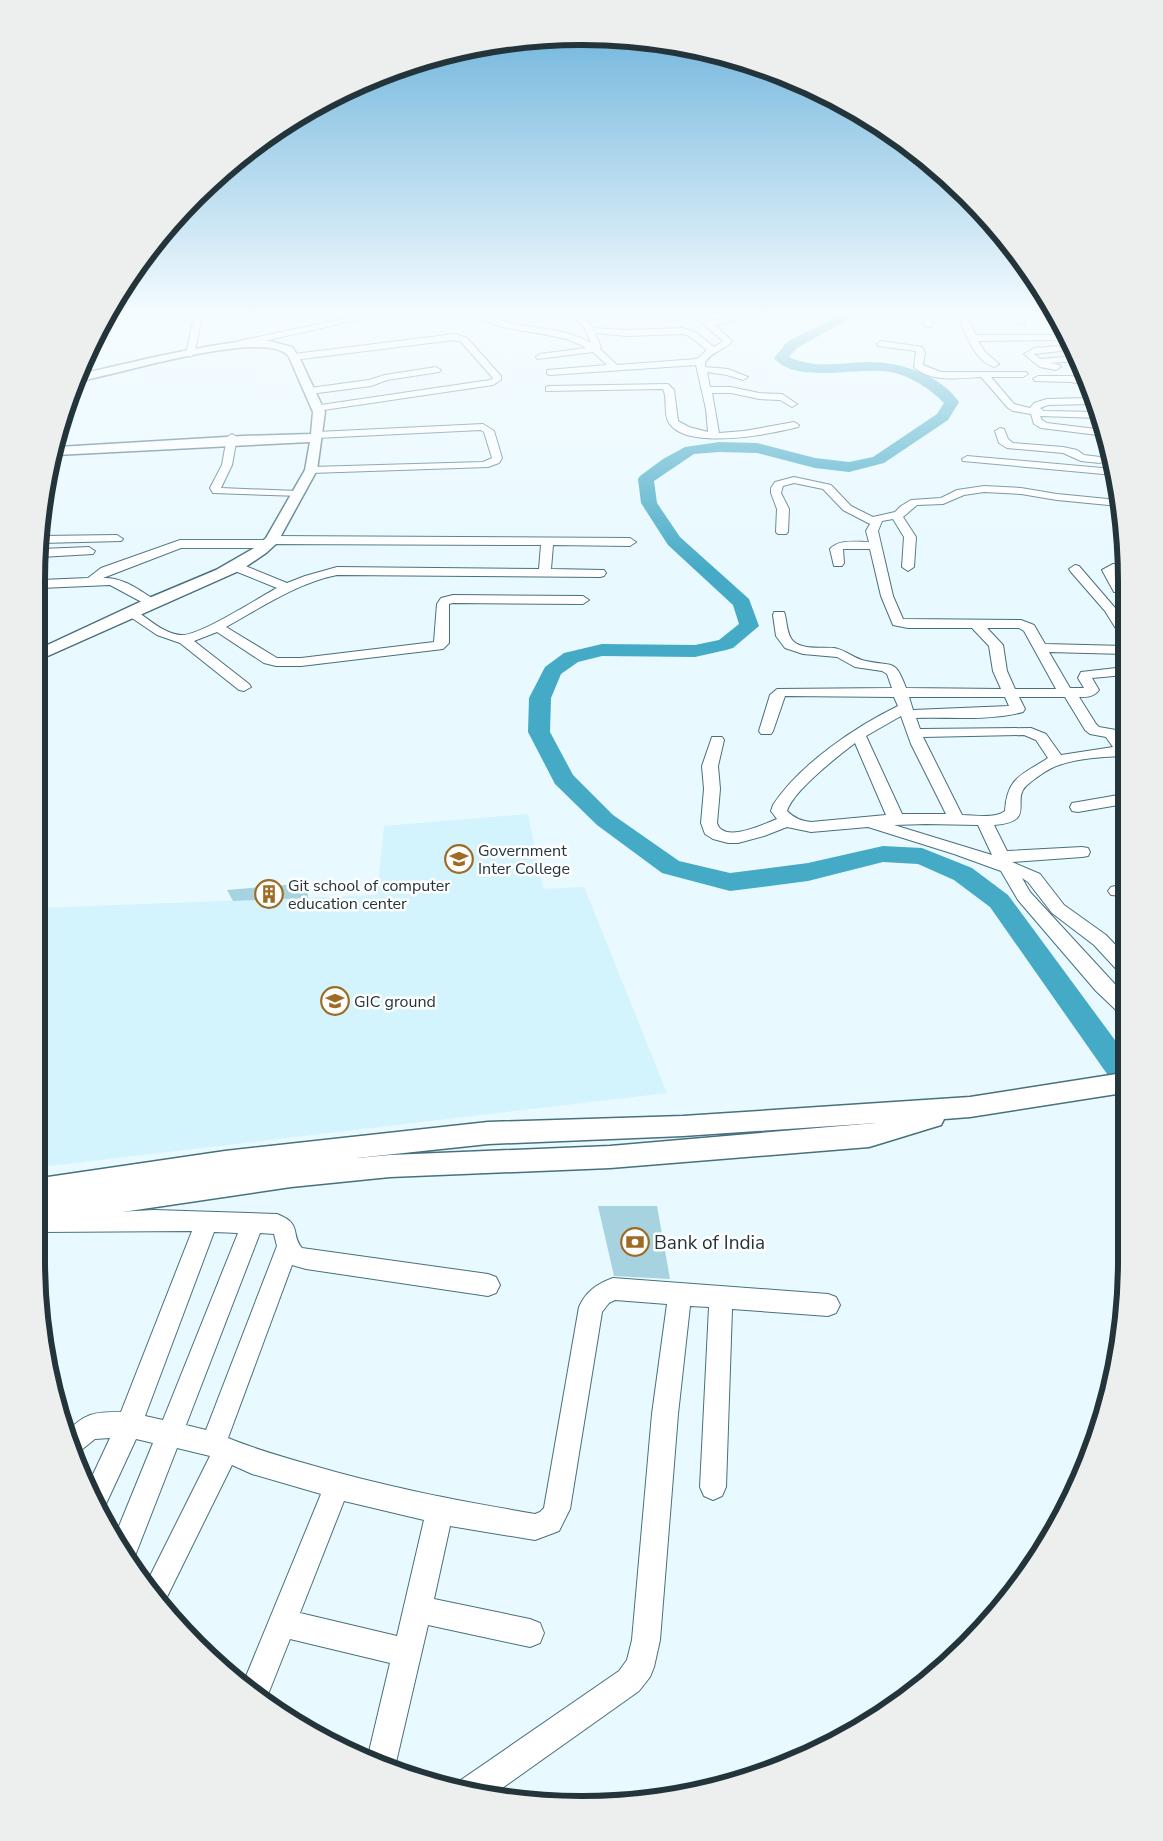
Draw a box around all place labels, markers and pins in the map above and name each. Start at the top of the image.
place label: Government Inter College [478,840,570,880]
school or university icon: Government Inter College [444,844,474,874]
place label: Git school of computer education center [288,875,450,915]
building icon: Git school of computer education center [254,879,284,909]
school or university icon: GIC ground [320,986,350,1016]
place label: GIC ground [354,991,436,1013]
bank icon: Bank of India [620,1227,650,1257]
place label: Bank of India [654,1230,765,1256]

